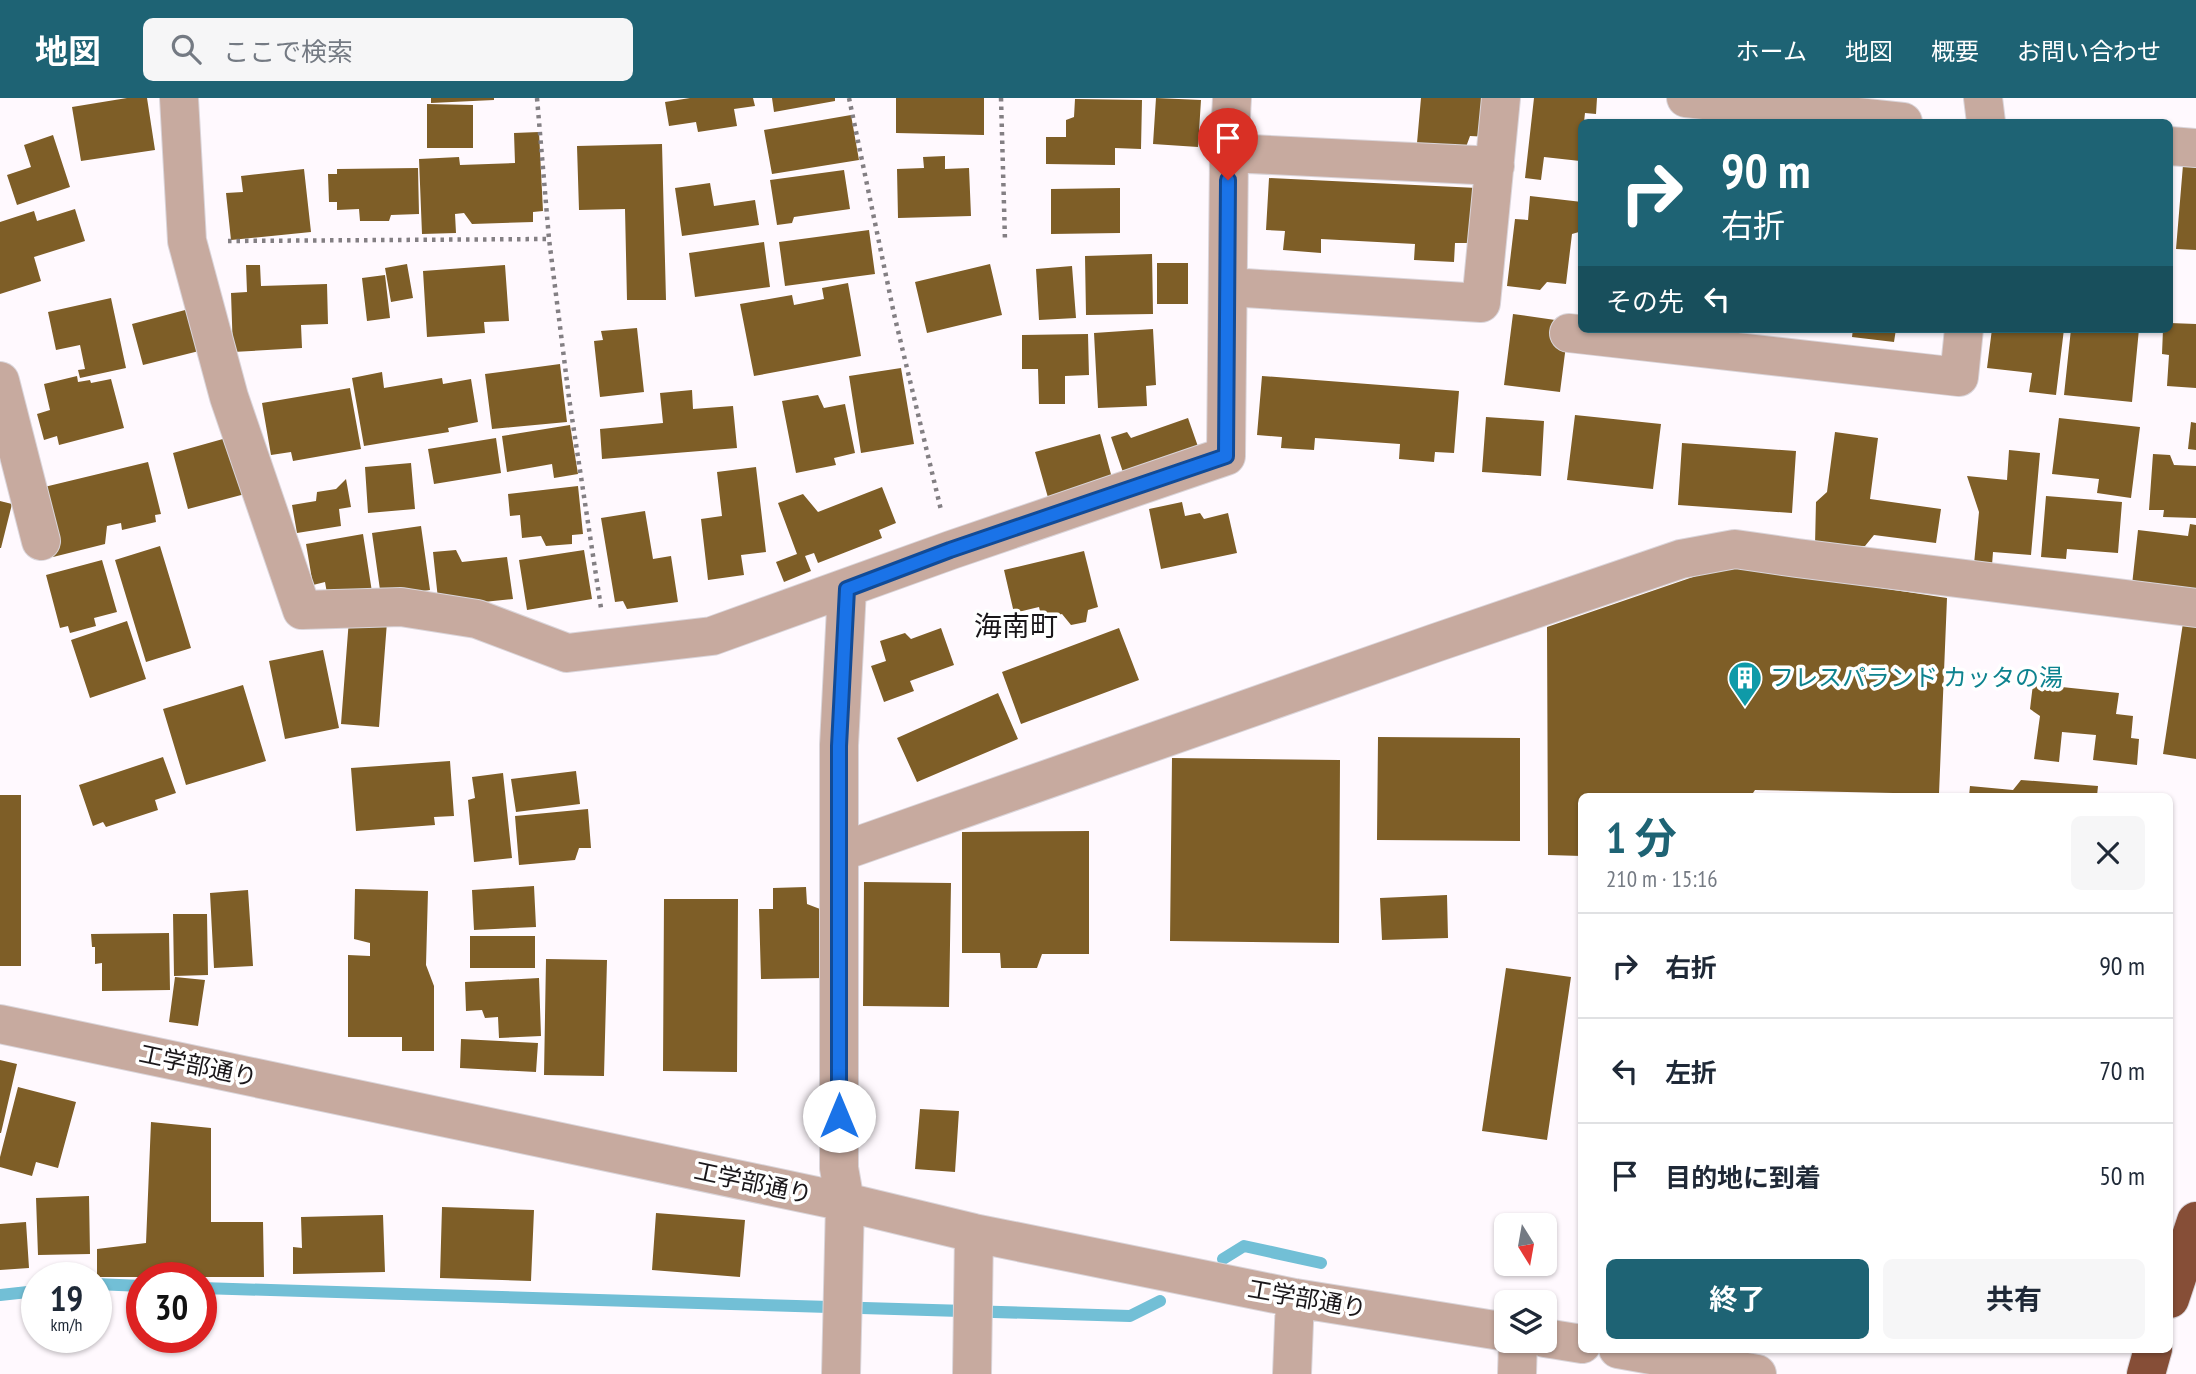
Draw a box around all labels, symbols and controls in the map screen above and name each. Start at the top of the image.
search box [143,18,633,81]
text: 地図 [35,29,101,72]
icon: search [167,30,205,68]
text: ここで検索 [223,35,353,68]
text: ホーム [1736,36,1807,67]
text: 地図 [1845,36,1893,67]
text: 概要 [1931,36,1979,67]
text: お問い合わせ [2017,36,2161,67]
pin [1198,108,1258,180]
icon: arrive [1209,119,1247,157]
text: 90 m [1721,138,1810,202]
icon: right [1606,147,1697,238]
text: 右折 [1721,204,1785,246]
icon: left [1698,280,1736,318]
text: その先 [1606,285,1684,318]
district label: 海南町 [974,607,1058,644]
building icon: フレスパランド カッタの湯 [1726,659,1764,708]
place label: フレスパランド カッタの湯 [1770,662,2063,693]
text: 1 分 [1606,810,1677,865]
button: close [2071,816,2145,890]
text: 210 m · 15:16 [1606,864,1718,893]
icon: right [1606,947,1644,985]
text: 90 m [2099,949,2145,982]
text: 右折 [1665,951,1717,984]
street label: 工学部通り [136,1038,260,1093]
icon: left [1606,1052,1644,1090]
text: 70 m [2099,1054,2145,1087]
text: 左折 [1665,1056,1717,1089]
position arrow [802,1079,876,1153]
street label: 工学部通り [691,1155,815,1210]
icon: arrive [1606,1157,1644,1195]
text: 50 m [2099,1159,2145,1192]
text: 目的地に到着 [1665,1161,1821,1194]
north arrow [1494,1213,1558,1276]
map controls [1494,1213,1557,1353]
button: 終了 [1606,1259,1869,1339]
button: 共有 [1883,1259,2145,1339]
speed limit sign: 30 [126,1262,217,1353]
street label: 工学部通り [1245,1273,1369,1324]
text: 19 [50,1275,83,1321]
button: layers [1494,1290,1557,1353]
text: km/h [51,1313,82,1336]

